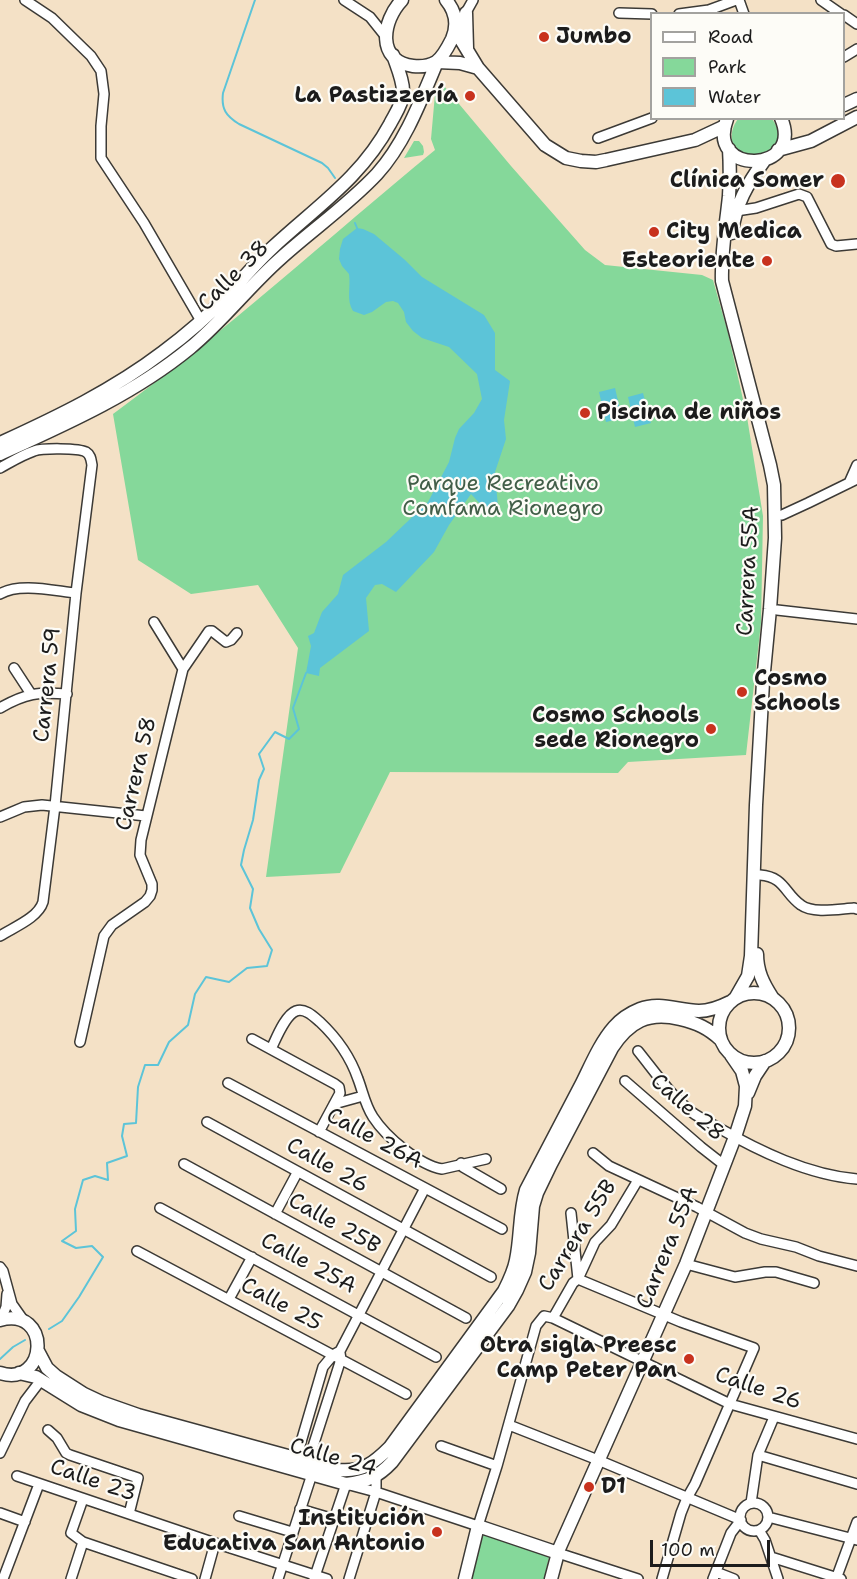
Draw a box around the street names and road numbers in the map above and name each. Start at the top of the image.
street label: Calle 38 [193,235,275,317]
street label: Carrera 55A [732,505,766,637]
street label: Carrera 59 [29,626,67,744]
street label: Carrera 58 [111,715,163,833]
street label: Calle 28 [644,1069,730,1147]
street label: Calle 26A [321,1103,427,1175]
street label: Calle 26 [281,1133,373,1199]
street label: Carrera 55B [533,1175,623,1297]
street label: Carrera 55A [631,1183,705,1313]
street label: Calle 25B [283,1188,385,1260]
street label: Calle 25A [256,1228,360,1300]
street label: Calle 25 [236,1273,326,1337]
street label: Calle 26 [711,1362,805,1416]
street label: Calle 24 [287,1433,379,1483]
street label: Calle 23 [46,1454,140,1508]

